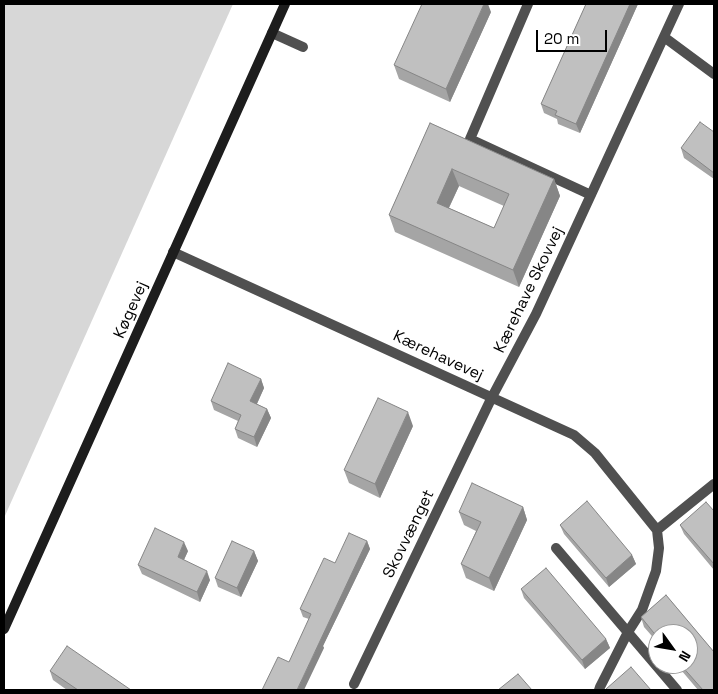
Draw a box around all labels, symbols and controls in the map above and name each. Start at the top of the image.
scale bar [538,20,609,52]
text: 20 m [544,29,579,48]
street label: Kærehave Skovvej [490,224,568,356]
street label: Køgevej [110,278,152,342]
street label: Kærehavevej [390,327,486,385]
street label: Skovvænget [379,487,439,581]
north arrow [648,624,698,674]
text: N [675,648,695,665]

